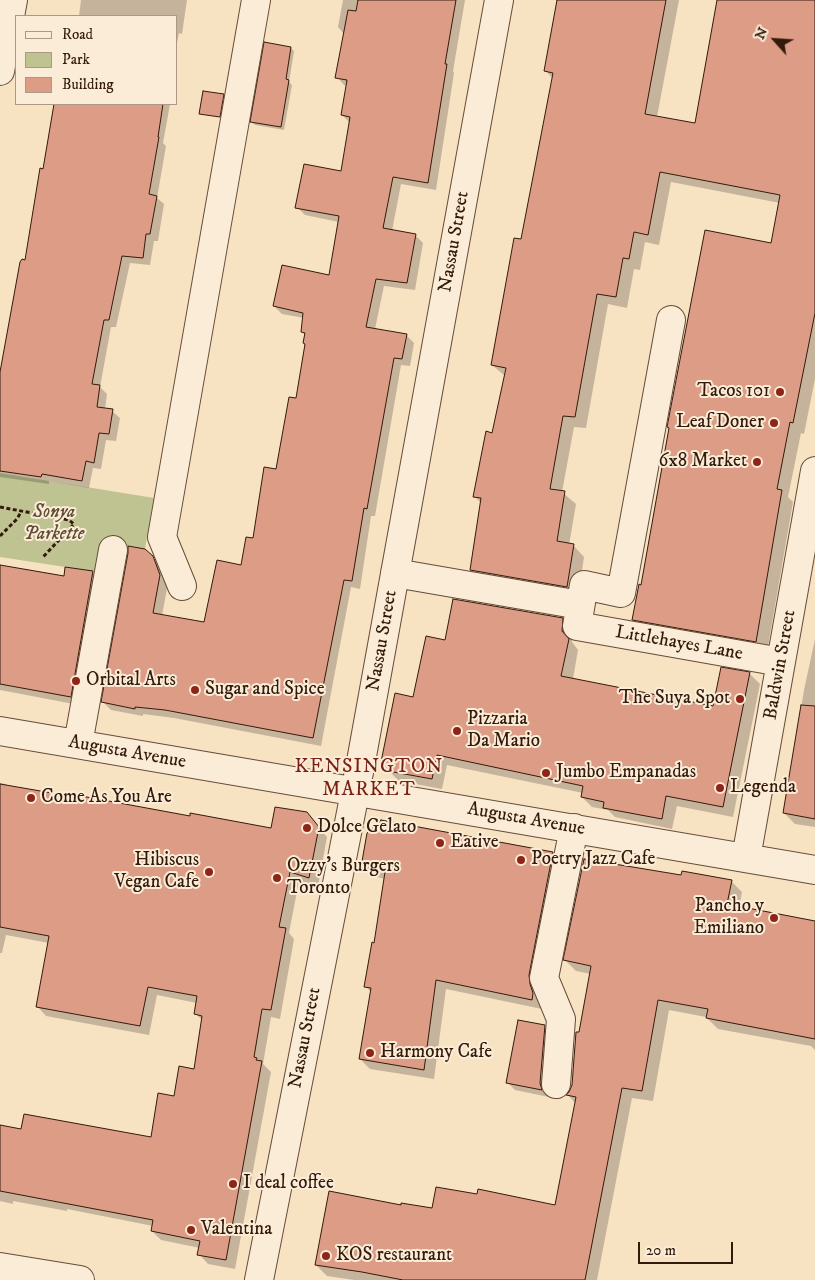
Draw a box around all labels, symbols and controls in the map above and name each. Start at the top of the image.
legend [15,15,178,105]
north arrow [750,15,800,65]
text: N [751,24,772,43]
text: Road [62,25,93,44]
text: Park [62,50,90,69]
text: Building [62,75,114,94]
street label: Nassau Street [435,190,475,294]
place label: Tacos 101 [697,381,770,403]
marker: Tacos 101 [774,386,786,398]
place label: Leaf Doner [676,412,764,434]
marker: Leaf Doner [768,417,780,429]
place label: 6x8 Market [659,451,747,473]
marker: 6x8 Market [751,456,763,468]
park label: Sonya Parkette [24,502,84,546]
street label: Nassau Street [363,589,403,693]
street label: Baldwin Street [760,608,802,722]
street label: Littlehayes Lane [614,622,744,666]
place label: Orbital Arts [86,670,176,692]
marker: Orbital Arts [70,675,82,687]
place label: Sugar and Spice [205,679,325,701]
marker: Sugar and Spice [189,684,201,696]
place label: The Suya Spot [619,688,730,710]
marker: The Suya Spot [734,693,746,705]
place label: Pizzaria Da Mario [467,709,540,753]
marker: Pizzaria Da Mario [451,725,463,737]
street label: Augusta Avenue [66,731,188,775]
district label: KENSINGTON MARKET [293,756,445,803]
place label: Jumbo Empanadas [556,762,696,784]
marker: Jumbo Empanadas [540,767,552,779]
place label: Legenda [730,777,796,799]
marker: Legenda [714,782,726,794]
place label: Come As You Are [41,787,172,809]
marker: Come As You Are [25,792,37,804]
street label: Augusta Avenue [465,798,587,842]
place label: Dolce Gelato [317,817,416,839]
marker: Dolce Gelato [301,822,313,834]
place label: Eative [450,832,499,854]
marker: Eative [434,837,446,849]
place label: Poetry Jazz Cafe [531,849,655,871]
place label: Hibiscus Vegan Cafe [114,850,199,894]
marker: Poetry Jazz Cafe [515,854,527,866]
place label: Ozzy's Burgers Toronto [287,856,400,900]
marker: Hibiscus Vegan Cafe [203,866,215,878]
marker: Ozzy's Burgers Toronto [271,872,283,884]
place label: Pancho y Emiliano [694,896,764,940]
marker: Pancho y Emiliano [768,912,780,924]
street label: Nassau Street [285,986,327,1090]
place label: Harmony Cafe [380,1042,492,1064]
marker: Harmony Cafe [364,1047,376,1059]
place label: I deal coffee [243,1173,334,1195]
marker: I deal coffee [227,1178,239,1190]
place label: Valentina [201,1219,272,1241]
marker: Valentina [185,1224,197,1236]
scale bar [640,1232,735,1264]
text: 20 m [646,1241,676,1260]
place label: KOS restaurant [336,1245,452,1267]
marker: KOS restaurant [320,1250,332,1262]

